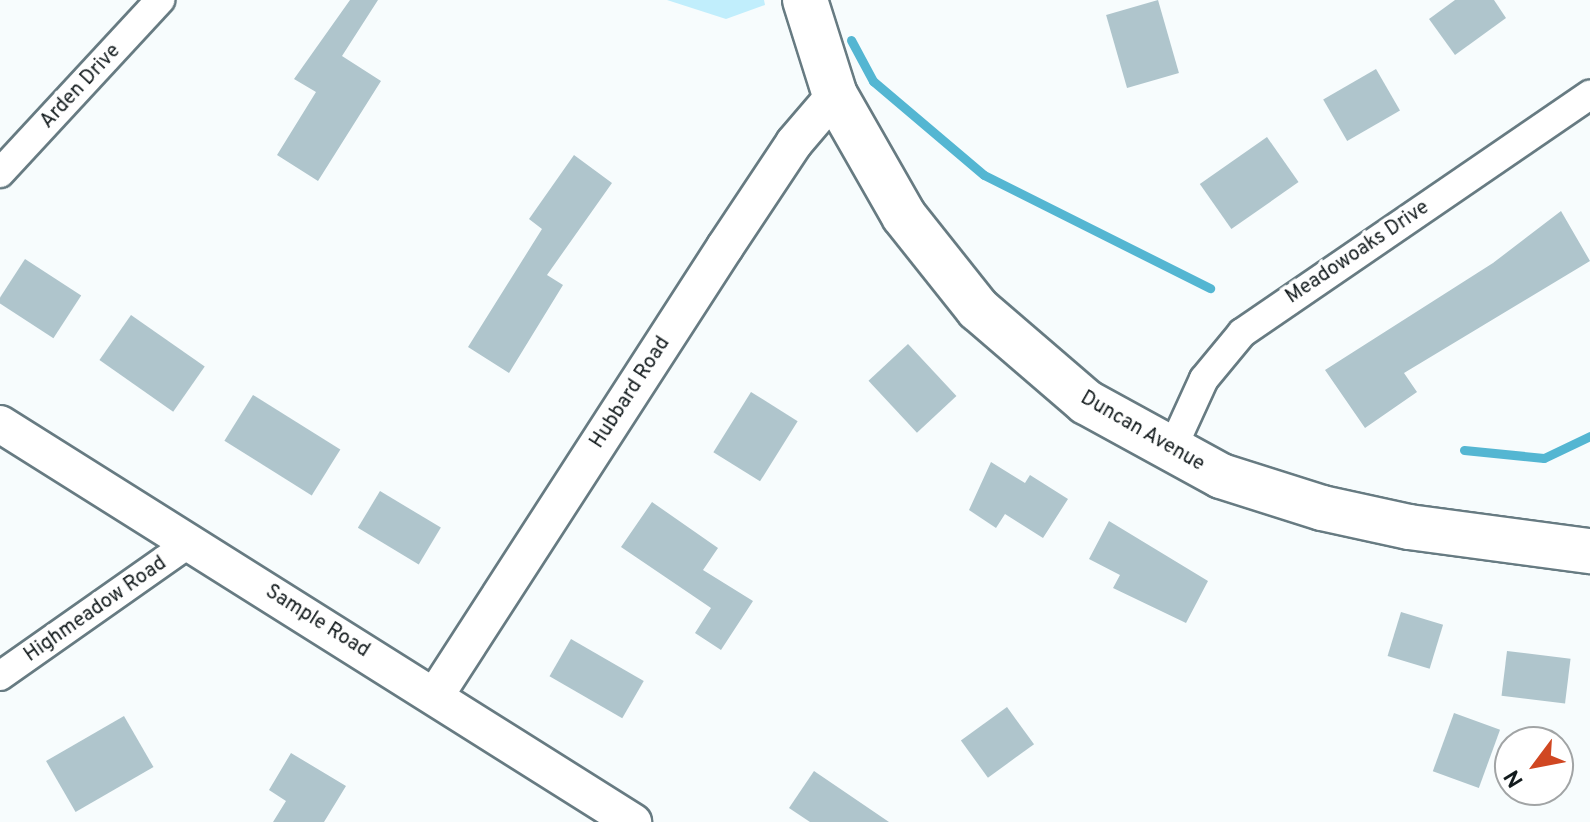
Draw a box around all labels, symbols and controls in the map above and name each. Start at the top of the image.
street label: Arden Drive [36,40,126,134]
street label: Meadowoaks Drive [1282,196,1434,310]
street label: Hubbard Road [586,333,676,453]
street label: Duncan Avenue [1075,387,1209,477]
street label: Highmeadow Road [20,552,172,668]
street label: Sample Road [260,580,374,664]
north arrow [1494,726,1574,806]
text: N [1499,764,1531,792]

